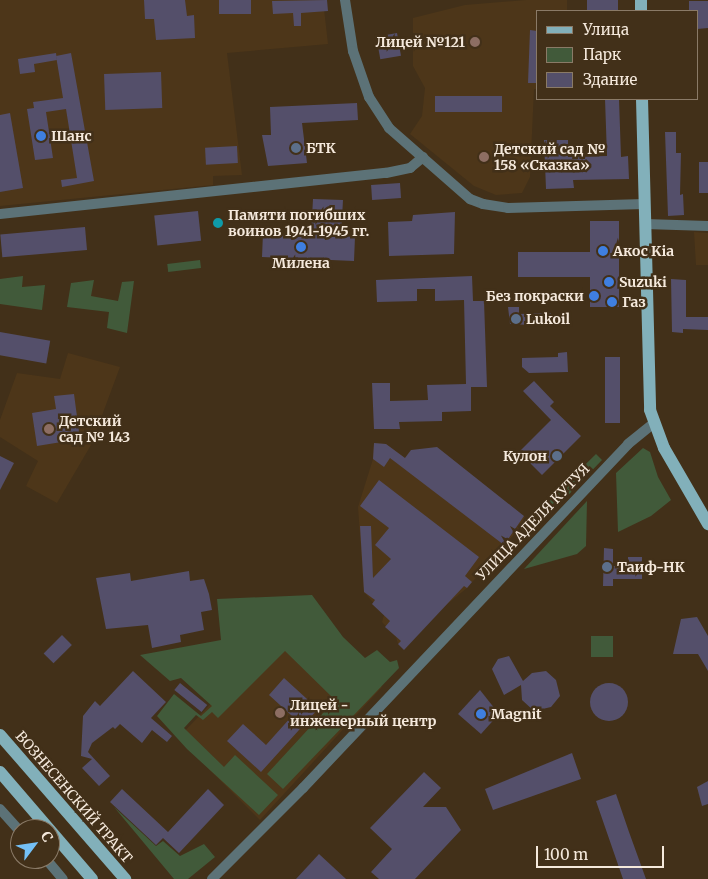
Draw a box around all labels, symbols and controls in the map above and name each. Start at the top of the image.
legend [536,10,698,100]
text: Улица [583,20,629,39]
place label: Лицей №121 [375,34,465,50]
marker: Лицей №121 [469,36,481,48]
text: Парк [583,45,621,64]
text: Здание [583,70,637,89]
place label: Шанс [51,128,92,144]
marker: Шанс [35,130,47,142]
place label: БТК [306,140,336,156]
place label: Детский сад № 158 «Сказка» [494,141,606,174]
marker: БТК [290,142,302,154]
marker: Детский сад № 158 «Сказка» [478,151,490,163]
place label: Памяти погибших воинов 1941-1945 гг. [228,207,369,240]
marker: Памяти погибших воинов 1941-1945 гг. [212,217,224,229]
marker: Милена [295,241,307,253]
place label: Акос Kia [613,243,674,259]
marker: Акос Kia [597,245,609,257]
place label: Милена [272,255,330,271]
place label: Suzuki [619,274,667,290]
marker: Suzuki [603,276,615,288]
place label: Без покраски [486,288,584,304]
marker: Без покраски [588,290,600,302]
place label: Газ [622,294,646,310]
marker: Газ [606,296,618,308]
place label: Lukoil [526,311,570,327]
marker: Lukoil [510,313,522,325]
place label: Детский сад № 143 [59,413,130,446]
marker: Детский сад № 143 [43,423,55,435]
place label: Кулон [503,448,547,464]
marker: Кулон [551,450,563,462]
street label: УЛИЦА АДЕЛЯ КУТУЯ [473,460,593,584]
place label: Таиф-НК [617,559,685,575]
marker: Таиф-НК [601,561,613,573]
place label: Лицей - инженерный центр [290,697,436,730]
place label: Magnit [491,706,542,722]
marker: Лицей - инженерный центр [274,707,286,719]
marker: Magnit [475,708,487,720]
street label: ВОЗНЕСЕНСКИЙ ТРАКТ [12,728,136,866]
north arrow [10,819,60,869]
scale bar [538,836,666,868]
text: 100 m [544,845,588,864]

